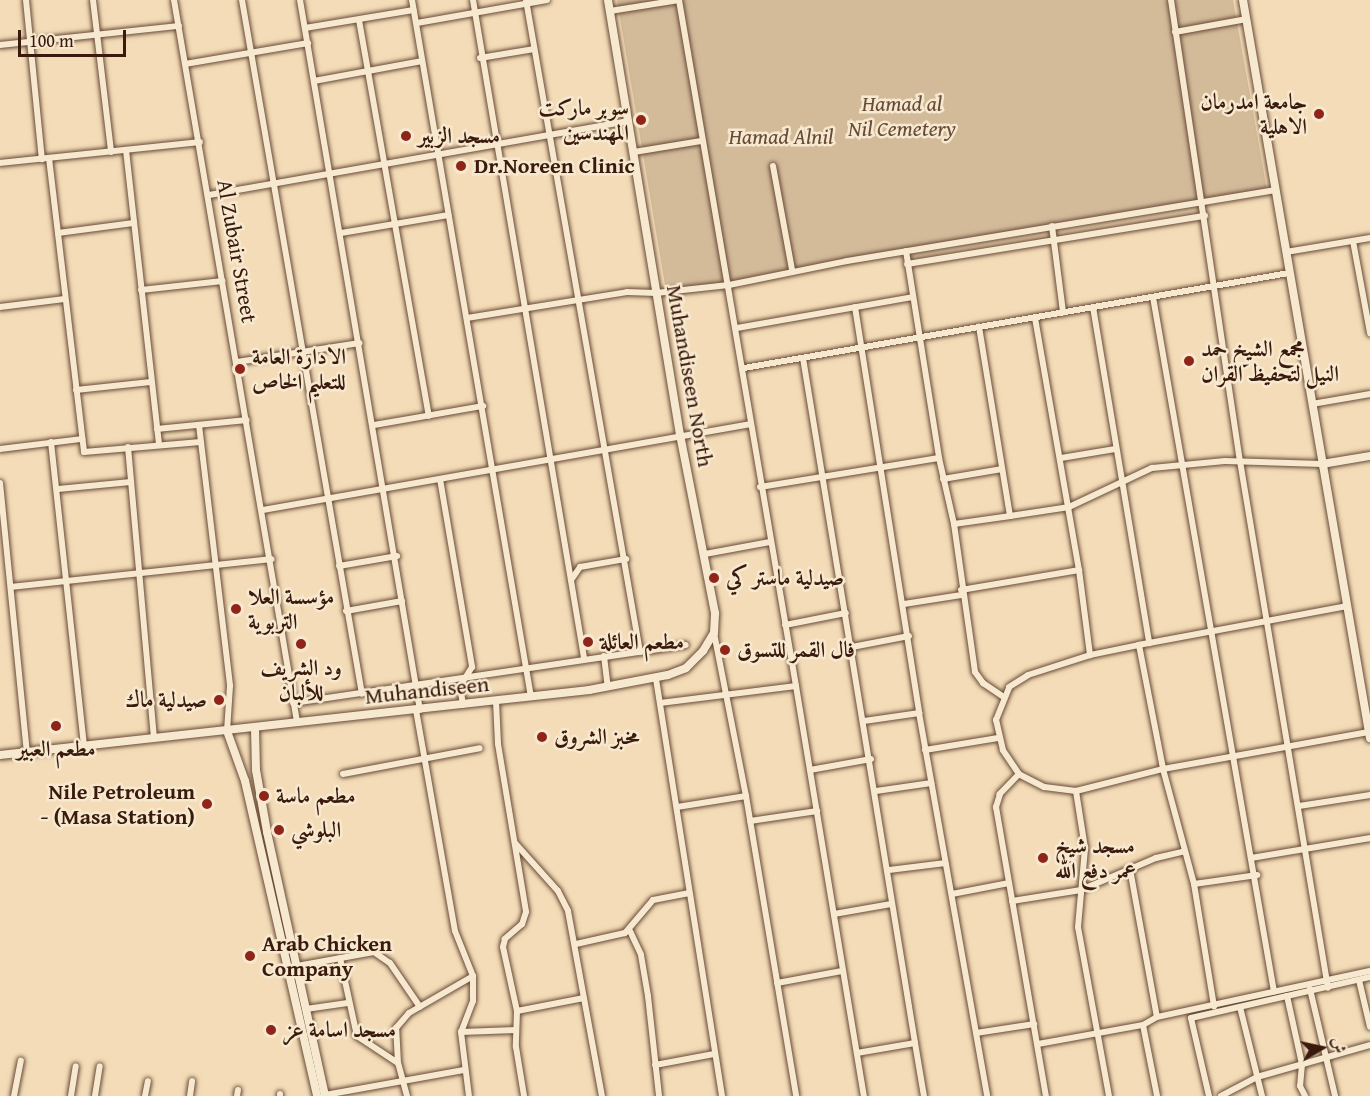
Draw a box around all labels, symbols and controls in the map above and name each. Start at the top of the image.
scale bar [21,18,129,56]
text: 100 m [29,27,74,54]
place label: جامعة امدرمان الاهلية [1200,88,1307,140]
park label: Hamad al Nil Cemetery [848,90,956,142]
place label: سوبر ماركت المهندسين [539,94,629,146]
marker: جامعة امدرمان الاهلية [1312,107,1326,121]
marker: سوبر ماركت المهندسين [634,113,648,127]
place label: مسجد الزبير [418,123,500,149]
park label: Hamad Alnil [728,124,834,150]
marker: مسجد الزبير [399,129,413,143]
place label: Dr.Noreen Clinic [474,153,635,179]
marker: Dr.Noreen Clinic [452,157,470,175]
street label: Al Zubair Street [211,177,263,325]
street label: Muhandiseen North [661,283,719,469]
place label: مجمع الشيخ حمد النيل لتحفيظ القران [1201,335,1339,386]
place label: الادارة العامة للتعليم الخاص [252,343,346,394]
marker: مجمع الشيخ حمد النيل لتحفيظ القران [1182,354,1196,368]
marker: الادارة العامة للتعليم الخاص [233,362,247,376]
place label: صيدلية ماستر كي [726,565,844,591]
marker: صيدلية ماستر كي [707,571,721,585]
place label: مؤسسة العلا التربوية [248,583,334,634]
marker: مؤسسة العلا التربوية [229,602,243,616]
place label: مطعم العائلة [600,629,684,655]
marker: مطعم العائلة [581,635,595,649]
marker: ود الشريف للألبان [294,637,308,651]
place label: فال القمر للتسوق [737,637,855,663]
marker: فال القمر للتسوق [718,643,732,657]
place label: ود الشريف للألبان [260,654,342,706]
street label: Muhandiseen [364,670,490,710]
place label: صيدلية ماك [125,687,207,713]
marker: صيدلية ماك [212,693,226,707]
marker: مطعم العبير [49,719,63,733]
place label: مخبز الشروق [554,724,639,750]
marker: مخبز الشروق [535,730,549,744]
place label: مطعم العبير [16,736,96,762]
place label: Nile Petroleum - (Masa Station) [41,778,195,830]
place label: مطعم ماسة [276,783,355,809]
marker: مطعم ماسة [257,789,271,803]
marker: Nile Petroleum - (Masa Station) [200,797,214,811]
place label: البلوشي [291,817,341,843]
marker: البلوشي [272,823,286,837]
place label: مسجد شيخ عمر دفع الله [1055,832,1136,884]
marker: مسجد شيخ عمر دفع الله [1036,851,1050,865]
place label: Arab Chicken Company [262,930,392,981]
marker: Arab Chicken Company [243,949,257,963]
place label: مسجد اسامة عز [283,1017,396,1043]
north arrow [1292,1018,1352,1078]
marker: مسجد اسامة عز [264,1023,278,1037]
text: ش [1327,1035,1353,1055]

